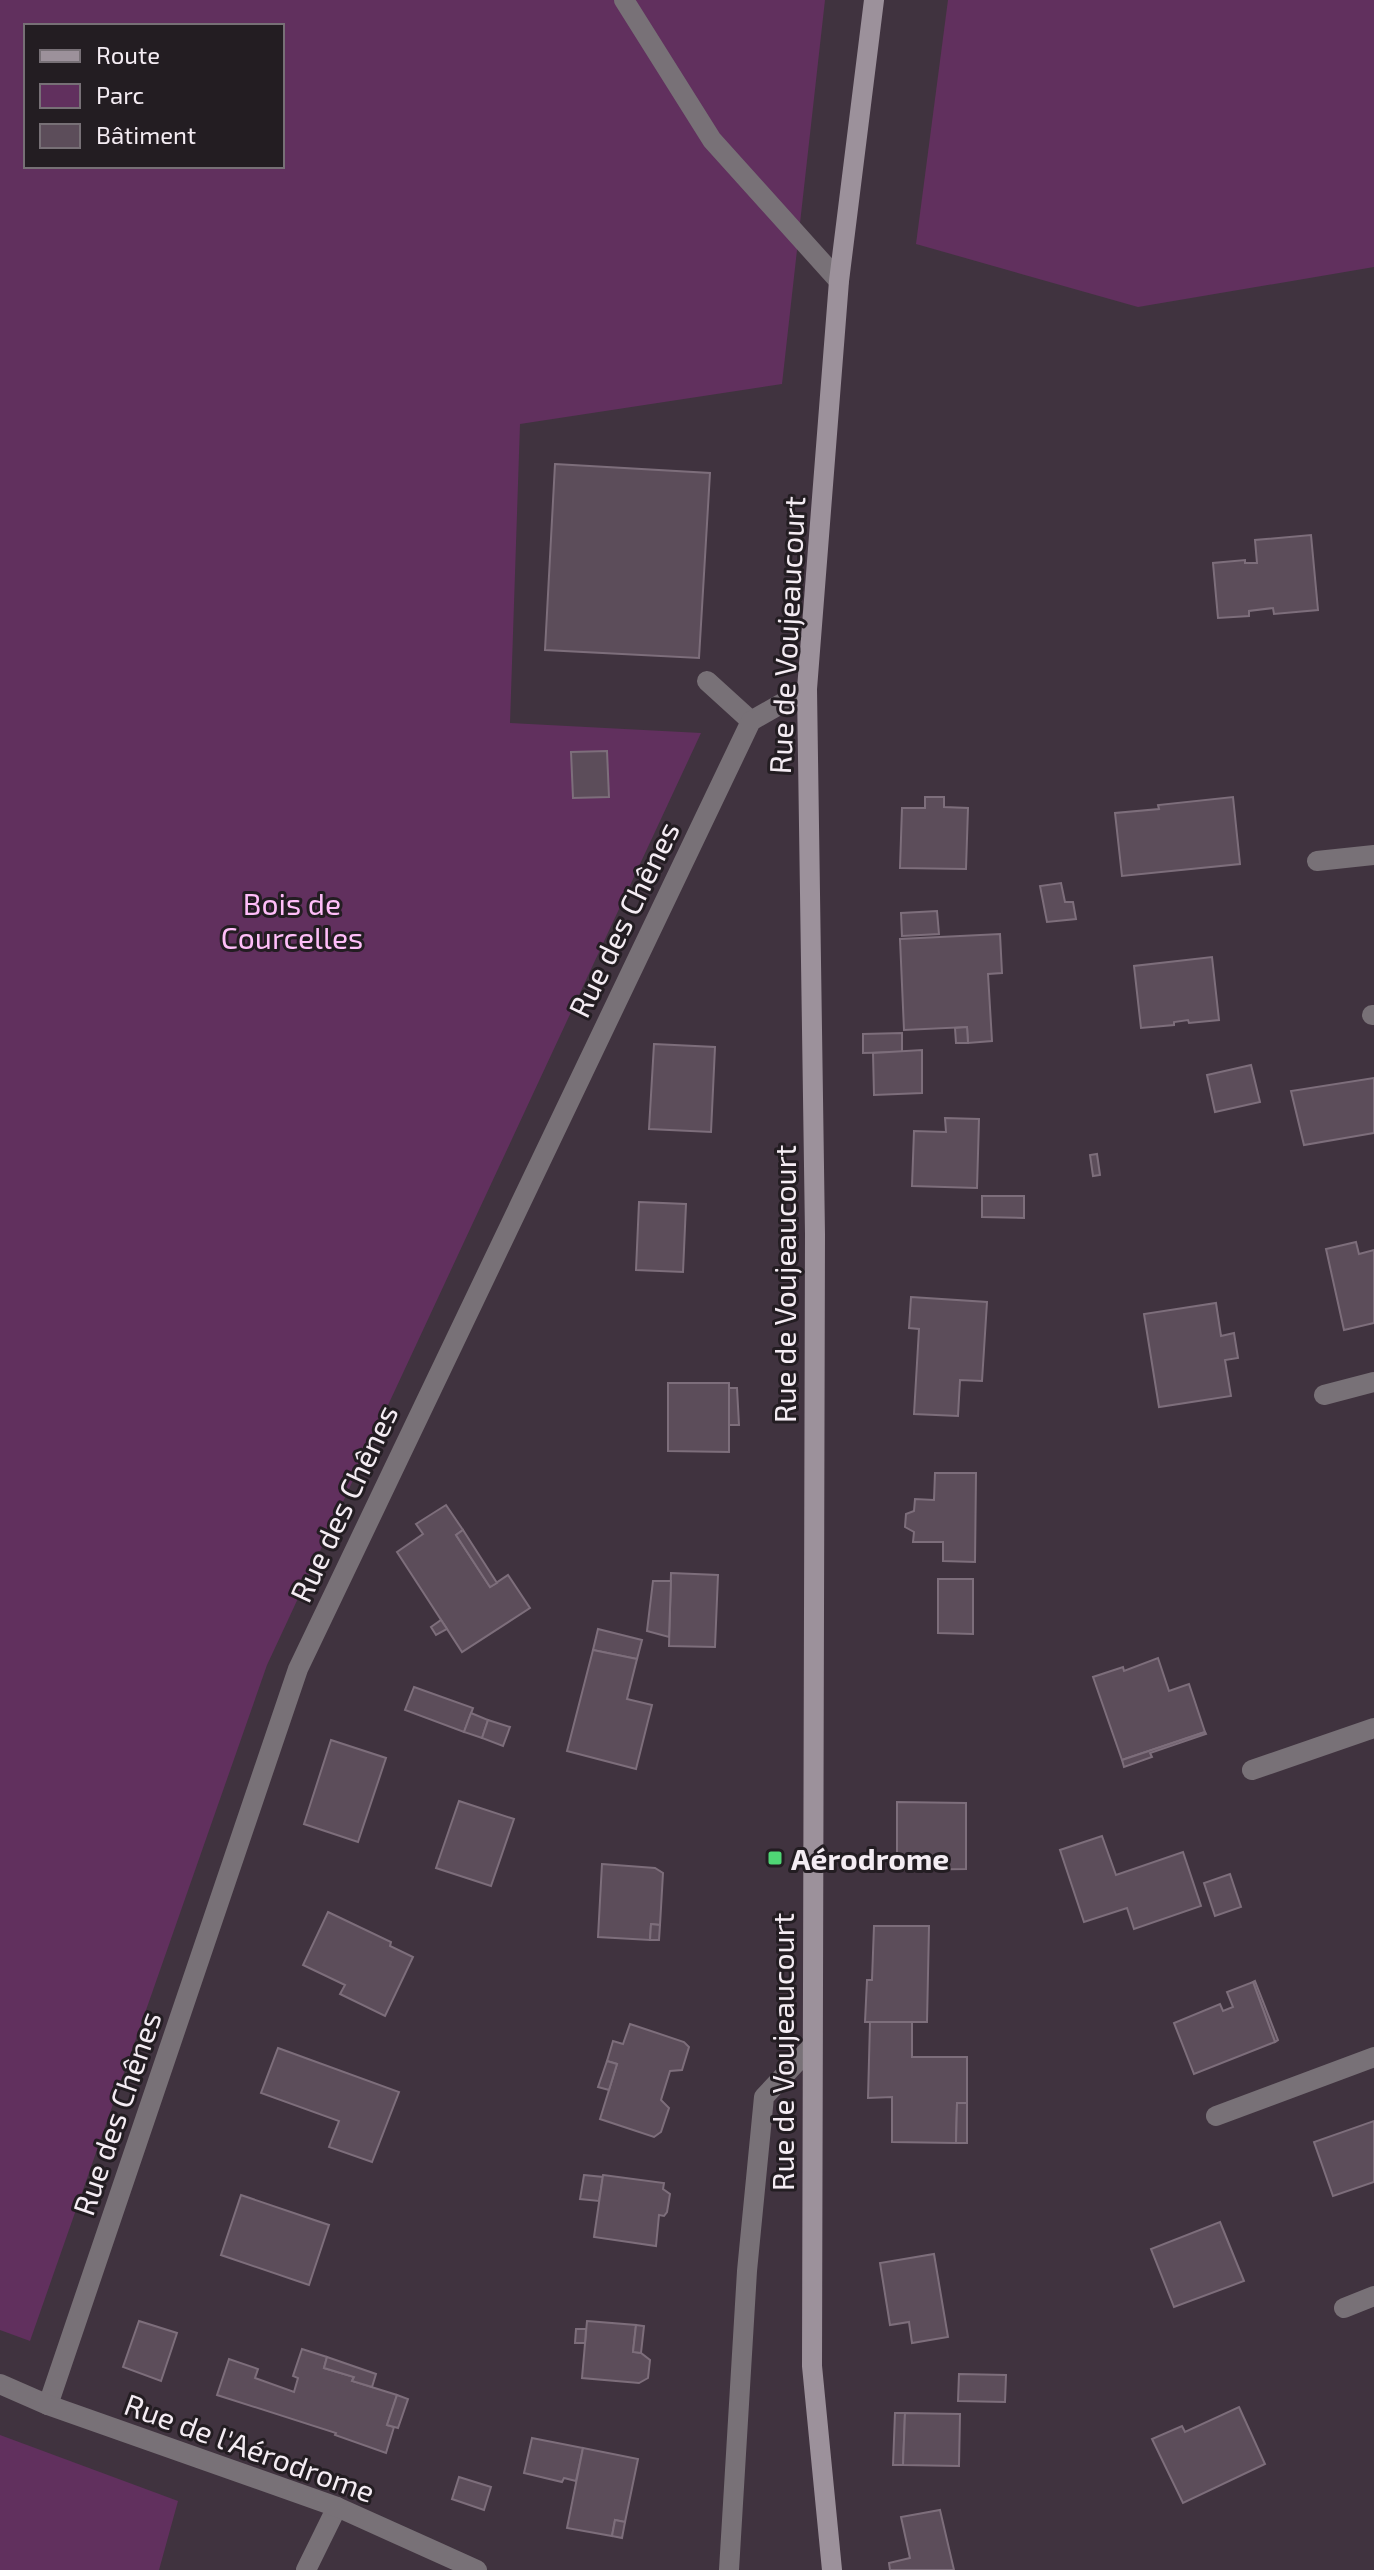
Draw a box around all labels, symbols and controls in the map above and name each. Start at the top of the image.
legend [24,24,284,168]
text: Route [96,40,160,69]
text: Parc [96,80,144,109]
text: Bâtiment [96,120,196,149]
street label: Rue de Voujeaucourt [761,495,811,775]
street label: Rue des Chênes [560,815,686,1023]
park label: Bois de Courcelles [221,885,363,955]
street label: Rue de Voujeaucourt [766,1145,802,1423]
street label: Rue des Chênes [282,1399,404,1607]
place label: Aérodrome [791,1840,949,1876]
marker: Aérodrome [766,1849,784,1867]
street label: Rue de Voujeaucourt [764,1913,800,2191]
street label: Rue des Chênes [64,2006,168,2220]
street label: Rue de l'Aérodrome [120,2385,380,2509]

